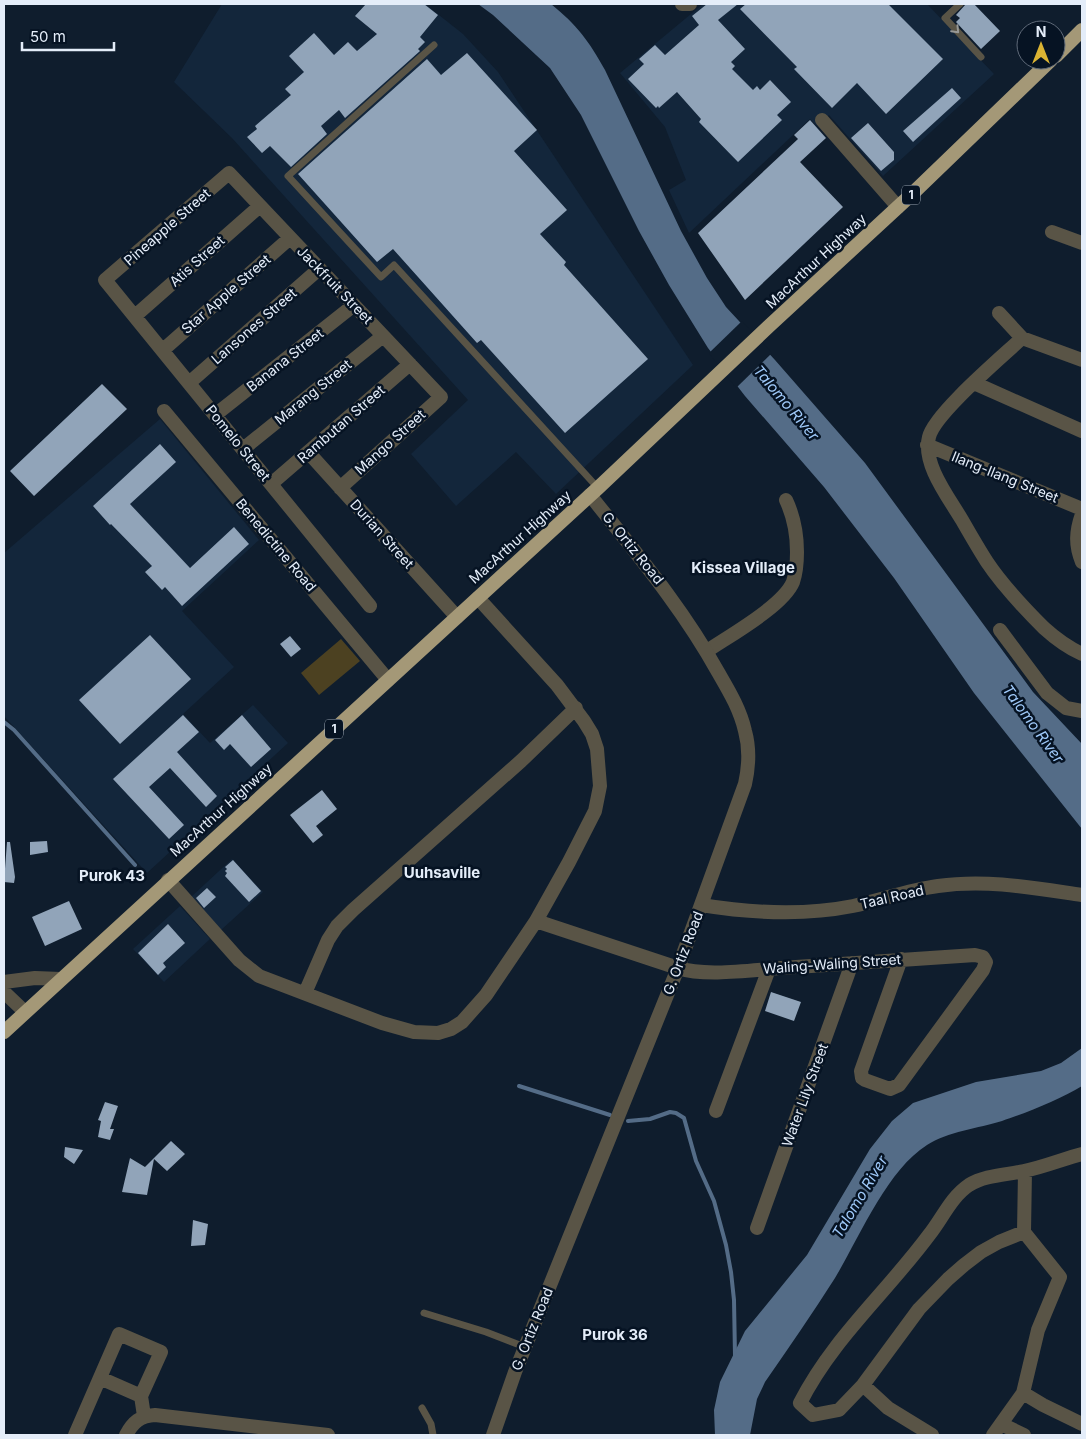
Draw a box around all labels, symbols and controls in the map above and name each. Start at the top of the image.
scale bar [22,20,115,52]
north arrow [1016,20,1066,70]
text: N [1036,23,1046,40]
one-way arrow [950,24,959,33]
text: 50 m [30,27,66,46]
street label: Pineapple Street [120,184,214,269]
road number: 1 [902,186,920,204]
street label: MacArthur Highway [762,210,870,312]
street label: Atis Street [166,231,228,290]
street label: Jackfruit Street [294,242,377,327]
street label: Star Apple Street [178,250,274,337]
street label: Lansones Street [208,284,300,367]
street label: Banana Street [243,324,327,395]
street label: Marang Street [271,355,355,428]
water label: Talomo River [749,361,824,444]
street label: Rambutan Street [294,381,388,466]
street label: Pomelo Street [203,401,274,484]
street label: Mango Street [351,405,429,478]
street label: Ilang-Ilang Street [949,447,1061,506]
street label: MacArthur Highway [465,486,574,587]
street label: Benedictine Road [233,495,320,595]
street label: Durian Street [347,496,418,572]
street label: G. Ortiz Road [599,508,668,587]
district label: Kissea Village [691,558,795,577]
water label: Talomo River [999,681,1068,767]
road number: 1 [325,720,343,739]
street label: MacArthur Highway [166,759,275,860]
district label: Uuhsaville [404,863,480,882]
district label: Purok 43 [79,866,145,885]
street label: Taal Road [858,881,925,912]
street label: G. Ortiz Road [659,909,706,997]
street label: Waling-Waling Street [762,950,902,977]
street label: Water Lily Street [778,1040,831,1149]
water label: Talomo River [828,1152,892,1241]
street label: G. Ortiz Road [507,1285,556,1373]
district label: Purok 36 [582,1325,648,1344]

